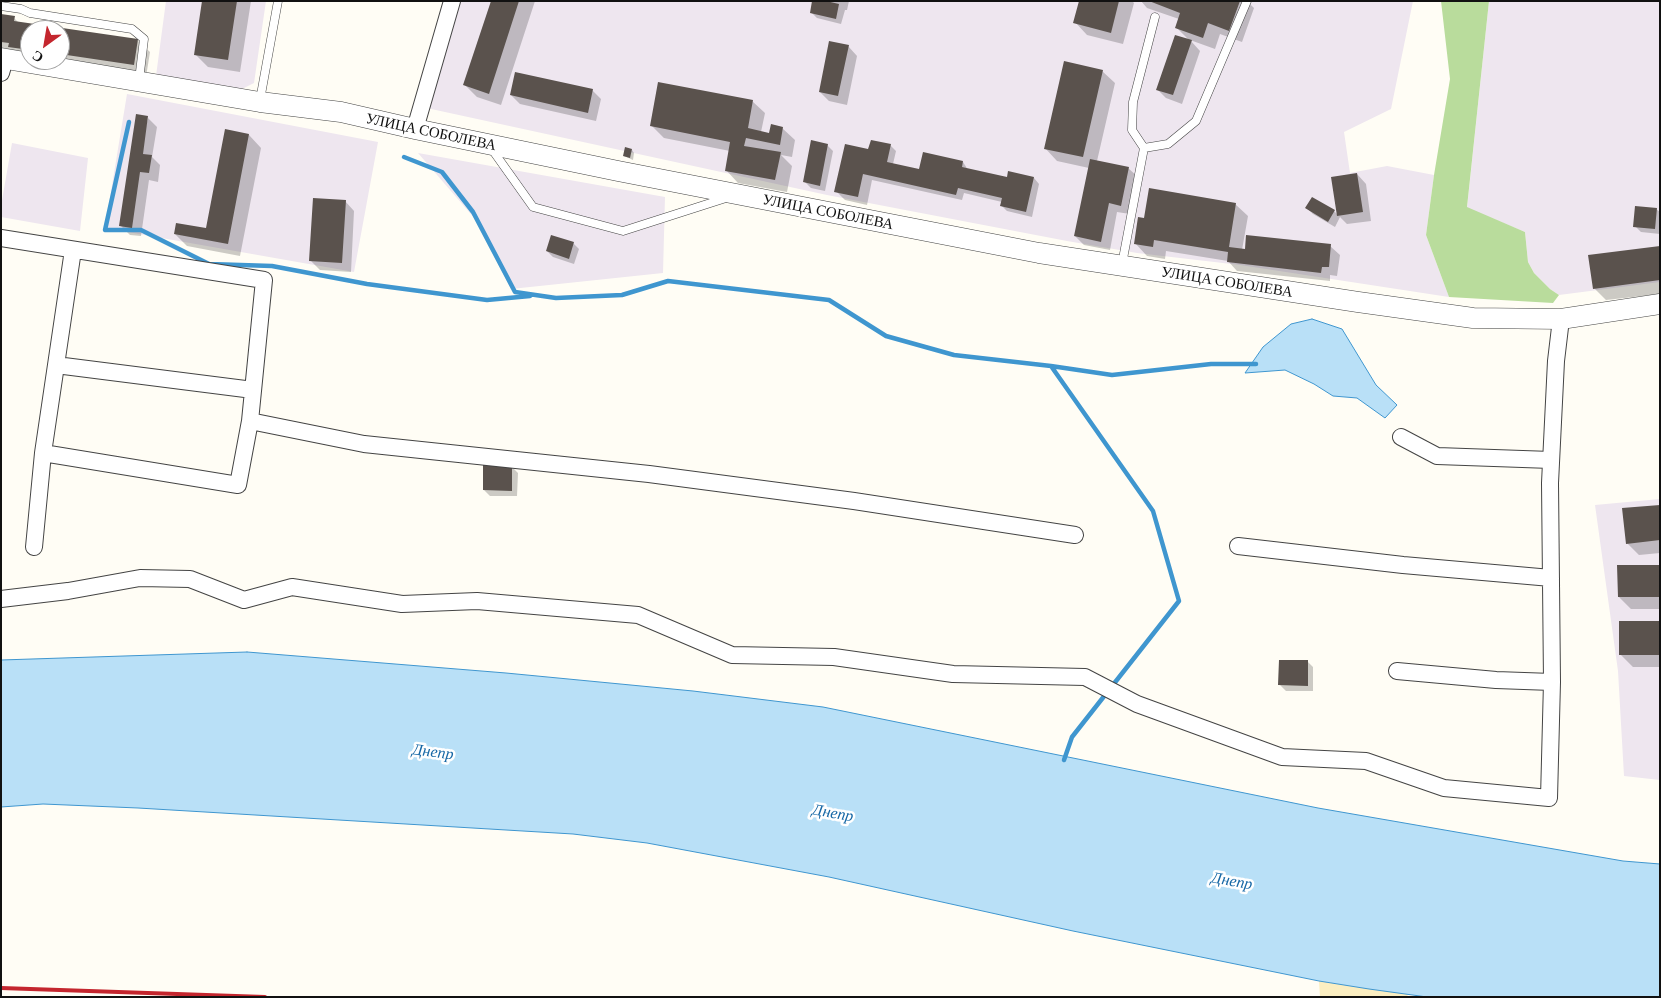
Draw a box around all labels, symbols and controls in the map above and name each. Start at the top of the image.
north arrow [20,20,70,70]
text: С [29,47,46,66]
street label: УЛИЦА СОБОЛЕВА [364,109,498,155]
street label: УЛИЦА СОБОЛЕВА [761,190,895,234]
street label: УЛИЦА СОБОЛЕВА [1160,263,1294,301]
water label: Днепр [411,740,455,764]
water label: Днепр [811,800,855,826]
water label: Днепр [1210,868,1254,894]

